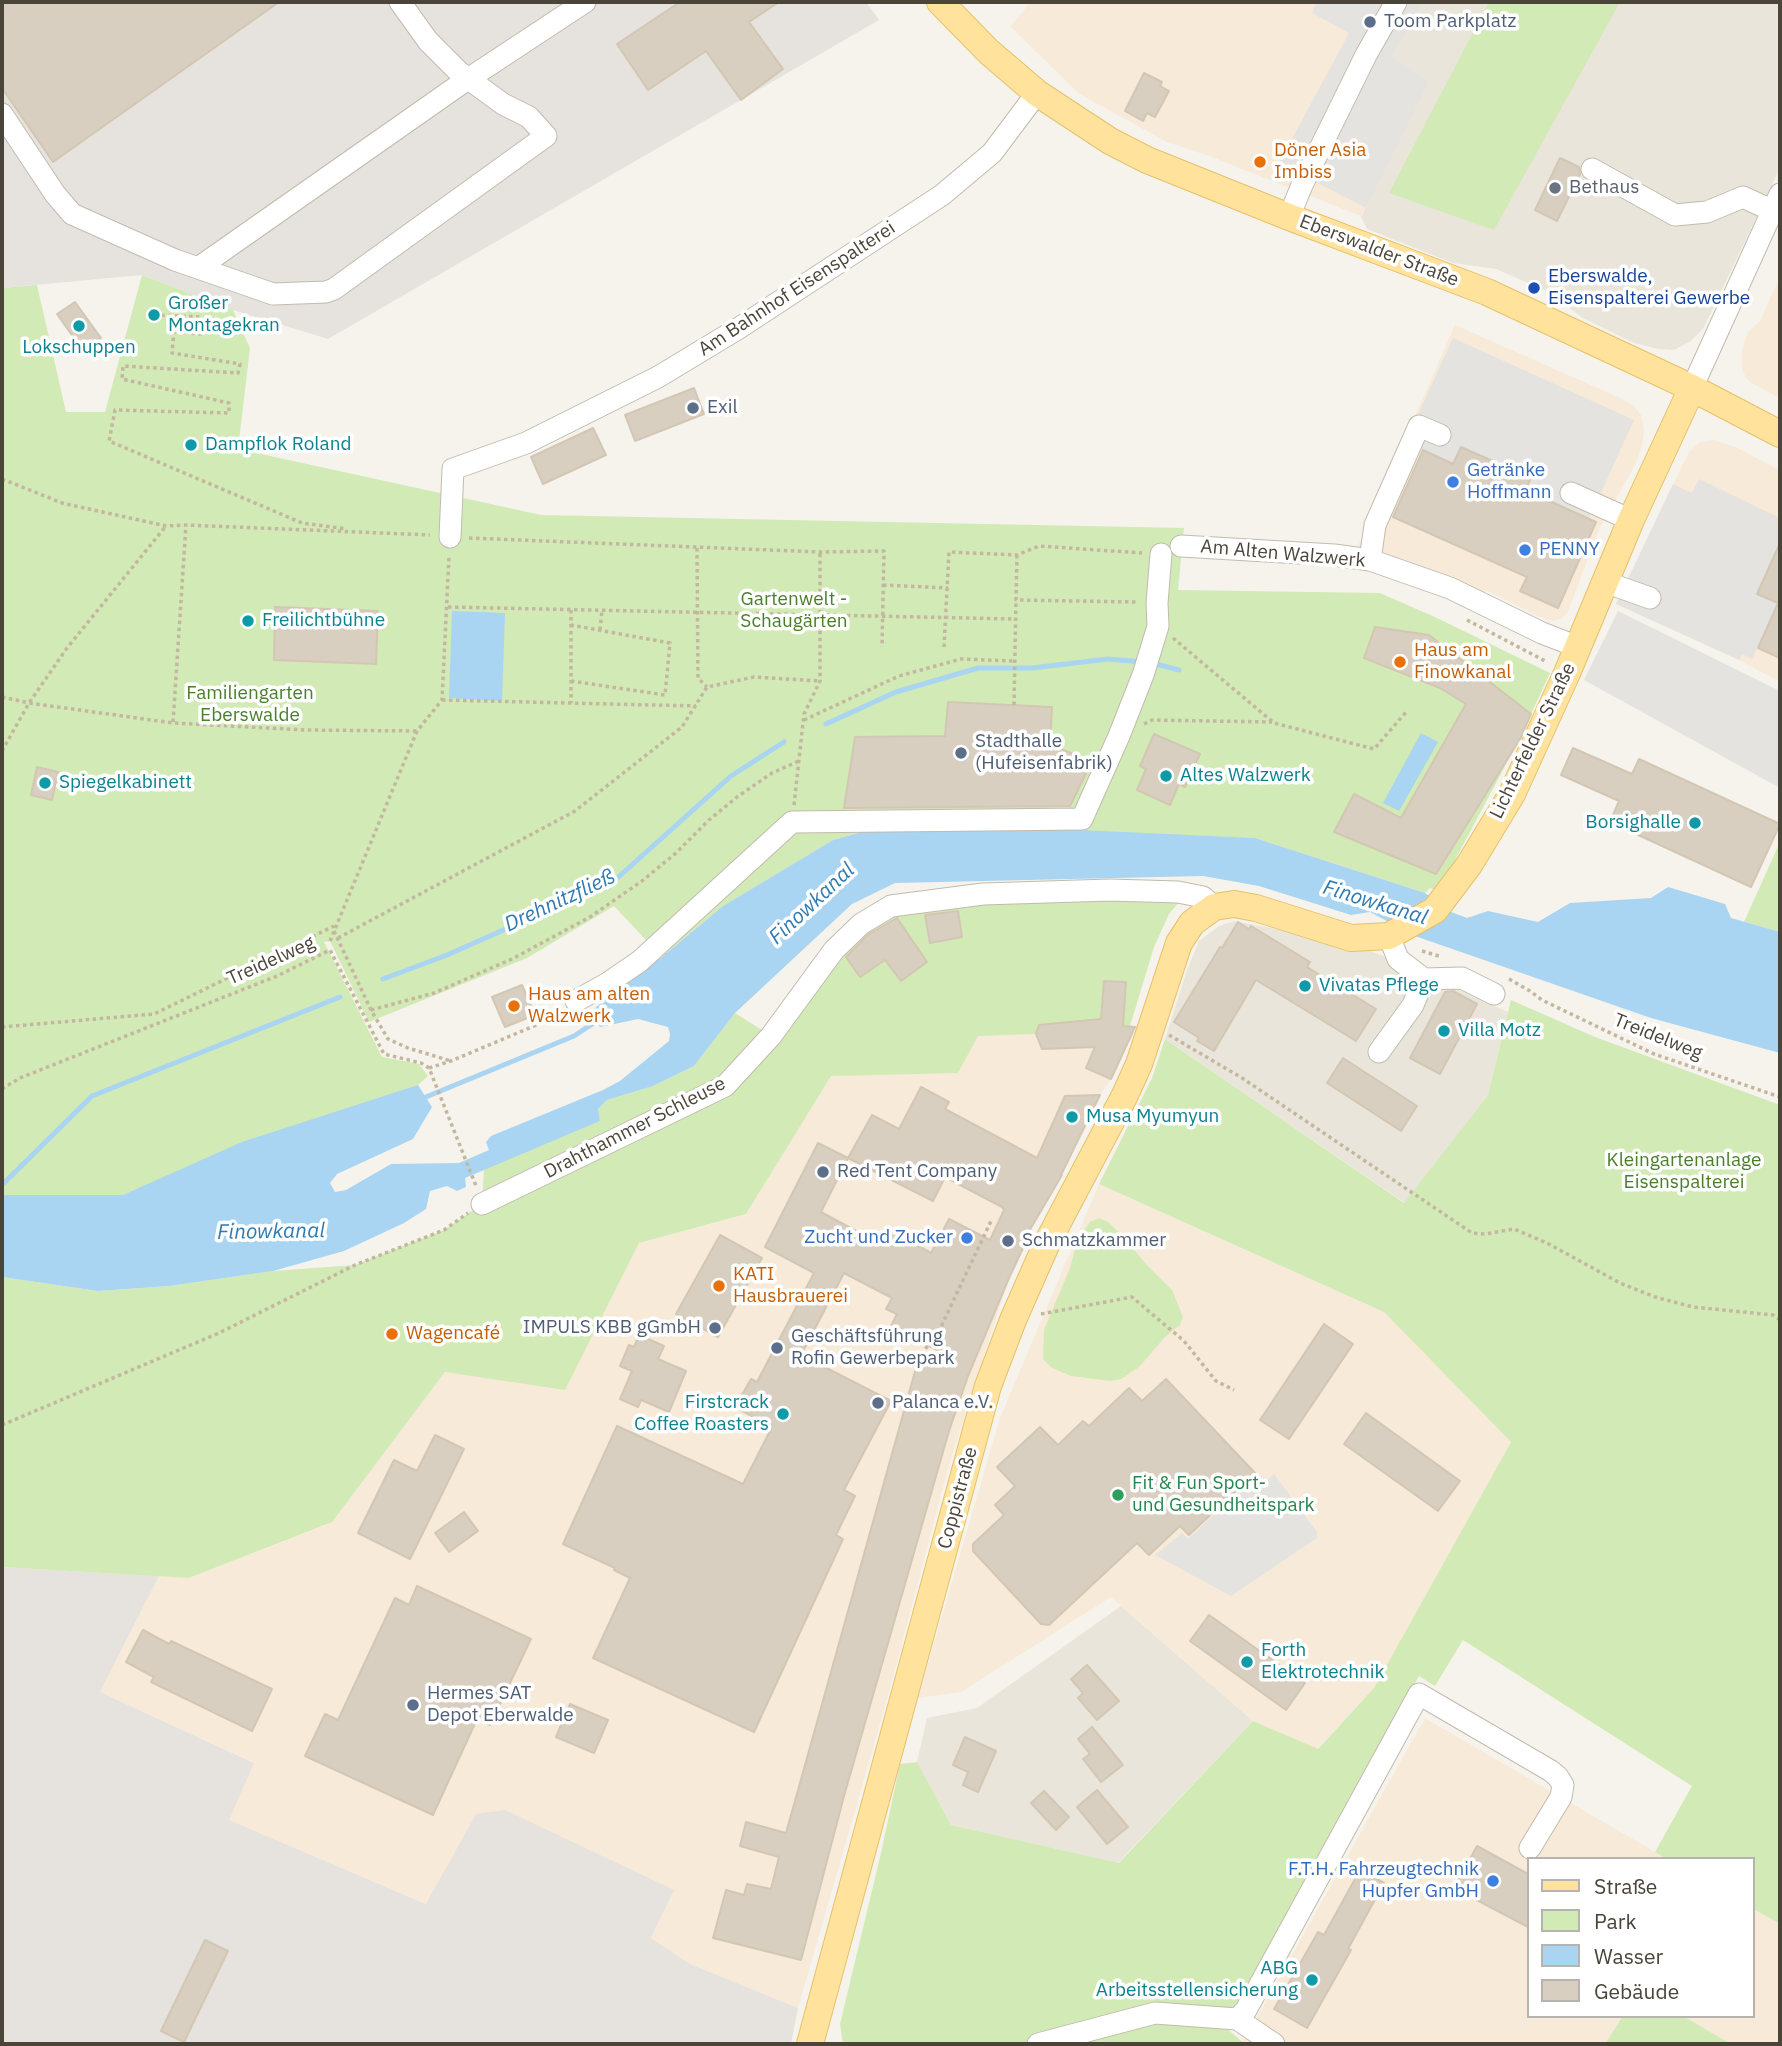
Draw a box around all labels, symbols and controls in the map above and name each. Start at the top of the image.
place label: Toom Parkplatz [1384,11,1516,33]
marker: Toom Parkplatz [1362,14,1378,30]
place label: Döner Asia Imbiss [1274,140,1366,184]
marker: Döner Asia Imbiss [1252,154,1268,170]
place label: Bethaus [1569,177,1639,199]
marker: Bethaus [1547,180,1563,196]
street label: Eberswalder Straße [1296,210,1462,292]
street label: Am Bahnhof Eisenspalterei [694,217,900,361]
place label: Eberswalde, Eisenspalterei Gewerbe [1548,266,1750,310]
marker: Eberswalde, Eisenspalterei Gewerbe [1526,280,1542,296]
place label: Großer Montagekran [168,293,280,337]
marker: Großer Montagekran [146,307,162,323]
marker: Lokschuppen [71,318,87,334]
place label: Lokschuppen [22,337,136,359]
place label: Exil [707,397,738,419]
marker: Exil [685,400,701,416]
place label: Dampflok Roland [205,434,351,456]
marker: Dampflok Roland [183,437,199,453]
place label: Getränke Hoffmann [1467,460,1552,504]
marker: Getränke Hoffmann [1445,474,1461,490]
street label: Am Alten Walzwerk [1200,535,1366,573]
place label: PENNY [1539,539,1600,561]
marker: PENNY [1517,542,1533,558]
park label: Gartenwelt - Schaugärten [740,589,848,633]
place label: Freilichtbühne [262,610,385,632]
marker: Freilichtbühne [240,613,256,629]
place label: Haus am Finowkanal [1414,640,1511,684]
marker: Haus am Finowkanal [1392,654,1408,670]
street label: Lichterfelder Straße [1485,659,1581,823]
park label: Familiengarten Eberswalde [186,683,314,727]
place label: Stadthalle (Hufeisenfabrik) [975,731,1113,775]
marker: Stadthalle (Hufeisenfabrik) [953,745,969,761]
place label: Altes Walzwerk [1180,765,1311,787]
marker: Altes Walzwerk [1158,768,1174,784]
place label: Spiegelkabinett [59,772,192,794]
marker: Spiegelkabinett [37,775,53,791]
place label: Borsighalle [1585,812,1681,834]
marker: Borsighalle [1687,815,1703,831]
water label: Finowkanal [764,858,860,950]
water label: Drehnitzfließ [501,864,619,938]
water label: Finowkanal [1320,875,1430,931]
street label: Treidelweg [224,932,318,990]
place label: Vivatas Pflege [1319,975,1439,997]
marker: Vivatas Pflege [1297,978,1313,994]
place label: Haus am alten Walzwerk [528,984,650,1028]
marker: Haus am alten Walzwerk [506,998,522,1014]
street label: Treidelweg [1610,1009,1706,1065]
place label: Villa Motz [1458,1020,1541,1042]
marker: Villa Motz [1436,1023,1452,1039]
street label: Drahthammer Schleuse [540,1072,730,1184]
place label: Musa Myumyun [1086,1106,1219,1128]
marker: Musa Myumyun [1064,1109,1080,1125]
park label: Kleingartenanlage Eisenspalterei [1607,1150,1761,1194]
place label: Red Tent Company [837,1161,997,1183]
marker: Red Tent Company [815,1164,831,1180]
water label: Finowkanal [217,1218,325,1246]
place label: Zucht und Zucker [804,1227,953,1249]
marker: Zucht und Zucker [959,1230,975,1246]
place label: Schmatzkammer [1022,1230,1166,1252]
marker: Schmatzkammer [1000,1233,1016,1249]
place label: KATI Hausbrauerei [733,1264,848,1308]
marker: KATI Hausbrauerei [711,1278,727,1294]
place label: IMPULS KBB gGmbH [523,1317,701,1339]
marker: IMPULS KBB gGmbH [707,1320,723,1336]
place label: Wagencafé [406,1323,500,1345]
marker: Wagencafé [384,1326,400,1342]
place label: Geschäftsführung Rofin Gewerbepark [791,1326,954,1370]
marker: Geschäftsführung Rofin Gewerbepark [769,1340,785,1356]
place label: Firstcrack Coffee Roasters [634,1392,769,1436]
place label: Palanca e.V. [892,1392,993,1414]
marker: Palanca e.V. [870,1395,886,1411]
marker: Firstcrack Coffee Roasters [775,1406,791,1422]
street label: Coppistraße [933,1445,983,1551]
place label: Fit & Fun Sport- und Gesundheitspark [1132,1473,1315,1517]
marker: Fit & Fun Sport- und Gesundheitspark [1110,1487,1126,1503]
place label: Forth Elektrotechnik [1261,1640,1385,1684]
marker: Forth Elektrotechnik [1239,1654,1255,1670]
place label: Hermes SAT Depot Eberwalde [427,1683,574,1727]
marker: Hermes SAT Depot Eberwalde [405,1697,421,1713]
legend [1526,1857,1754,2018]
place label: F.T.H. Fahrzeugtechnik Hupfer GmbH [1288,1859,1479,1903]
text: Straße [1594,1872,1657,1900]
marker: F.T.H. Fahrzeugtechnik Hupfer GmbH [1485,1873,1501,1889]
text: Park [1594,1907,1637,1935]
text: Wasser [1594,1942,1663,1970]
place label: ABG Arbeitsstellensicherung [1096,1958,1298,2002]
marker: ABG Arbeitsstellensicherung [1304,1972,1320,1988]
text: Gebäude [1594,1977,1679,2005]

